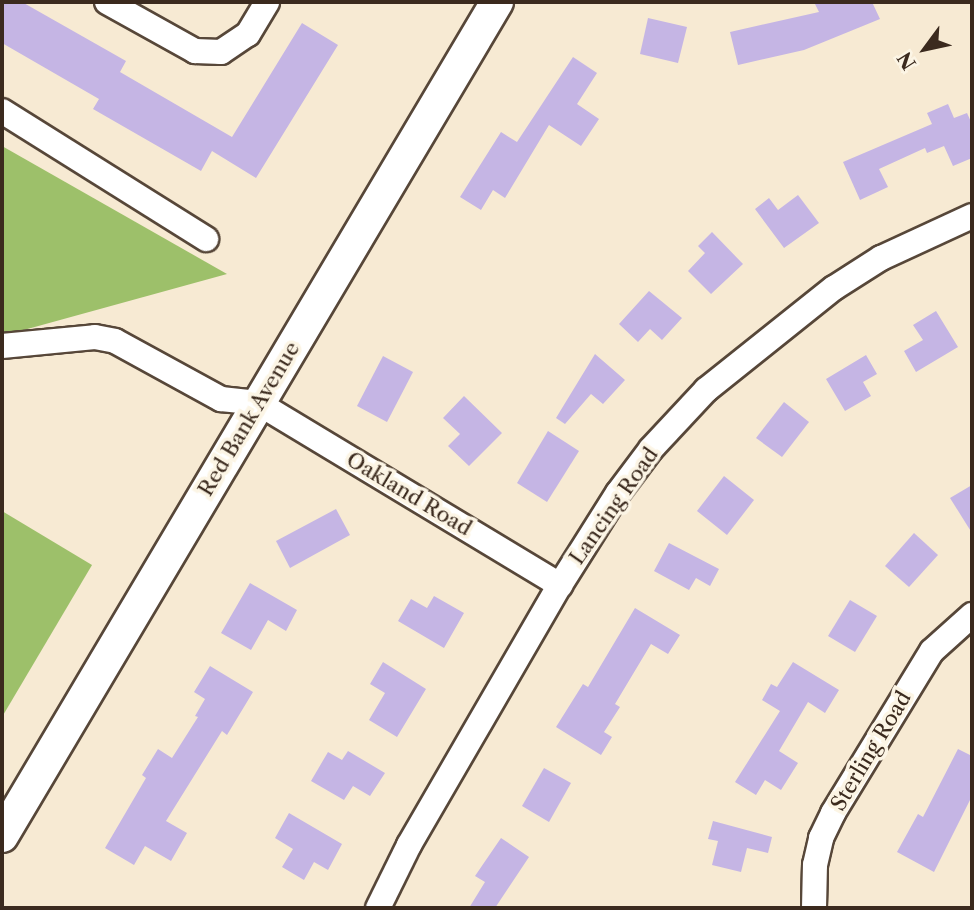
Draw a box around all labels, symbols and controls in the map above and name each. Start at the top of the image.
north arrow [890,14,960,84]
text: N [893,48,921,74]
street label: Red Bank Avenue [193,337,305,501]
street label: Lancing Road [564,443,664,569]
street label: Oakland Road [342,447,476,541]
street label: Sterling Road [825,687,917,815]

